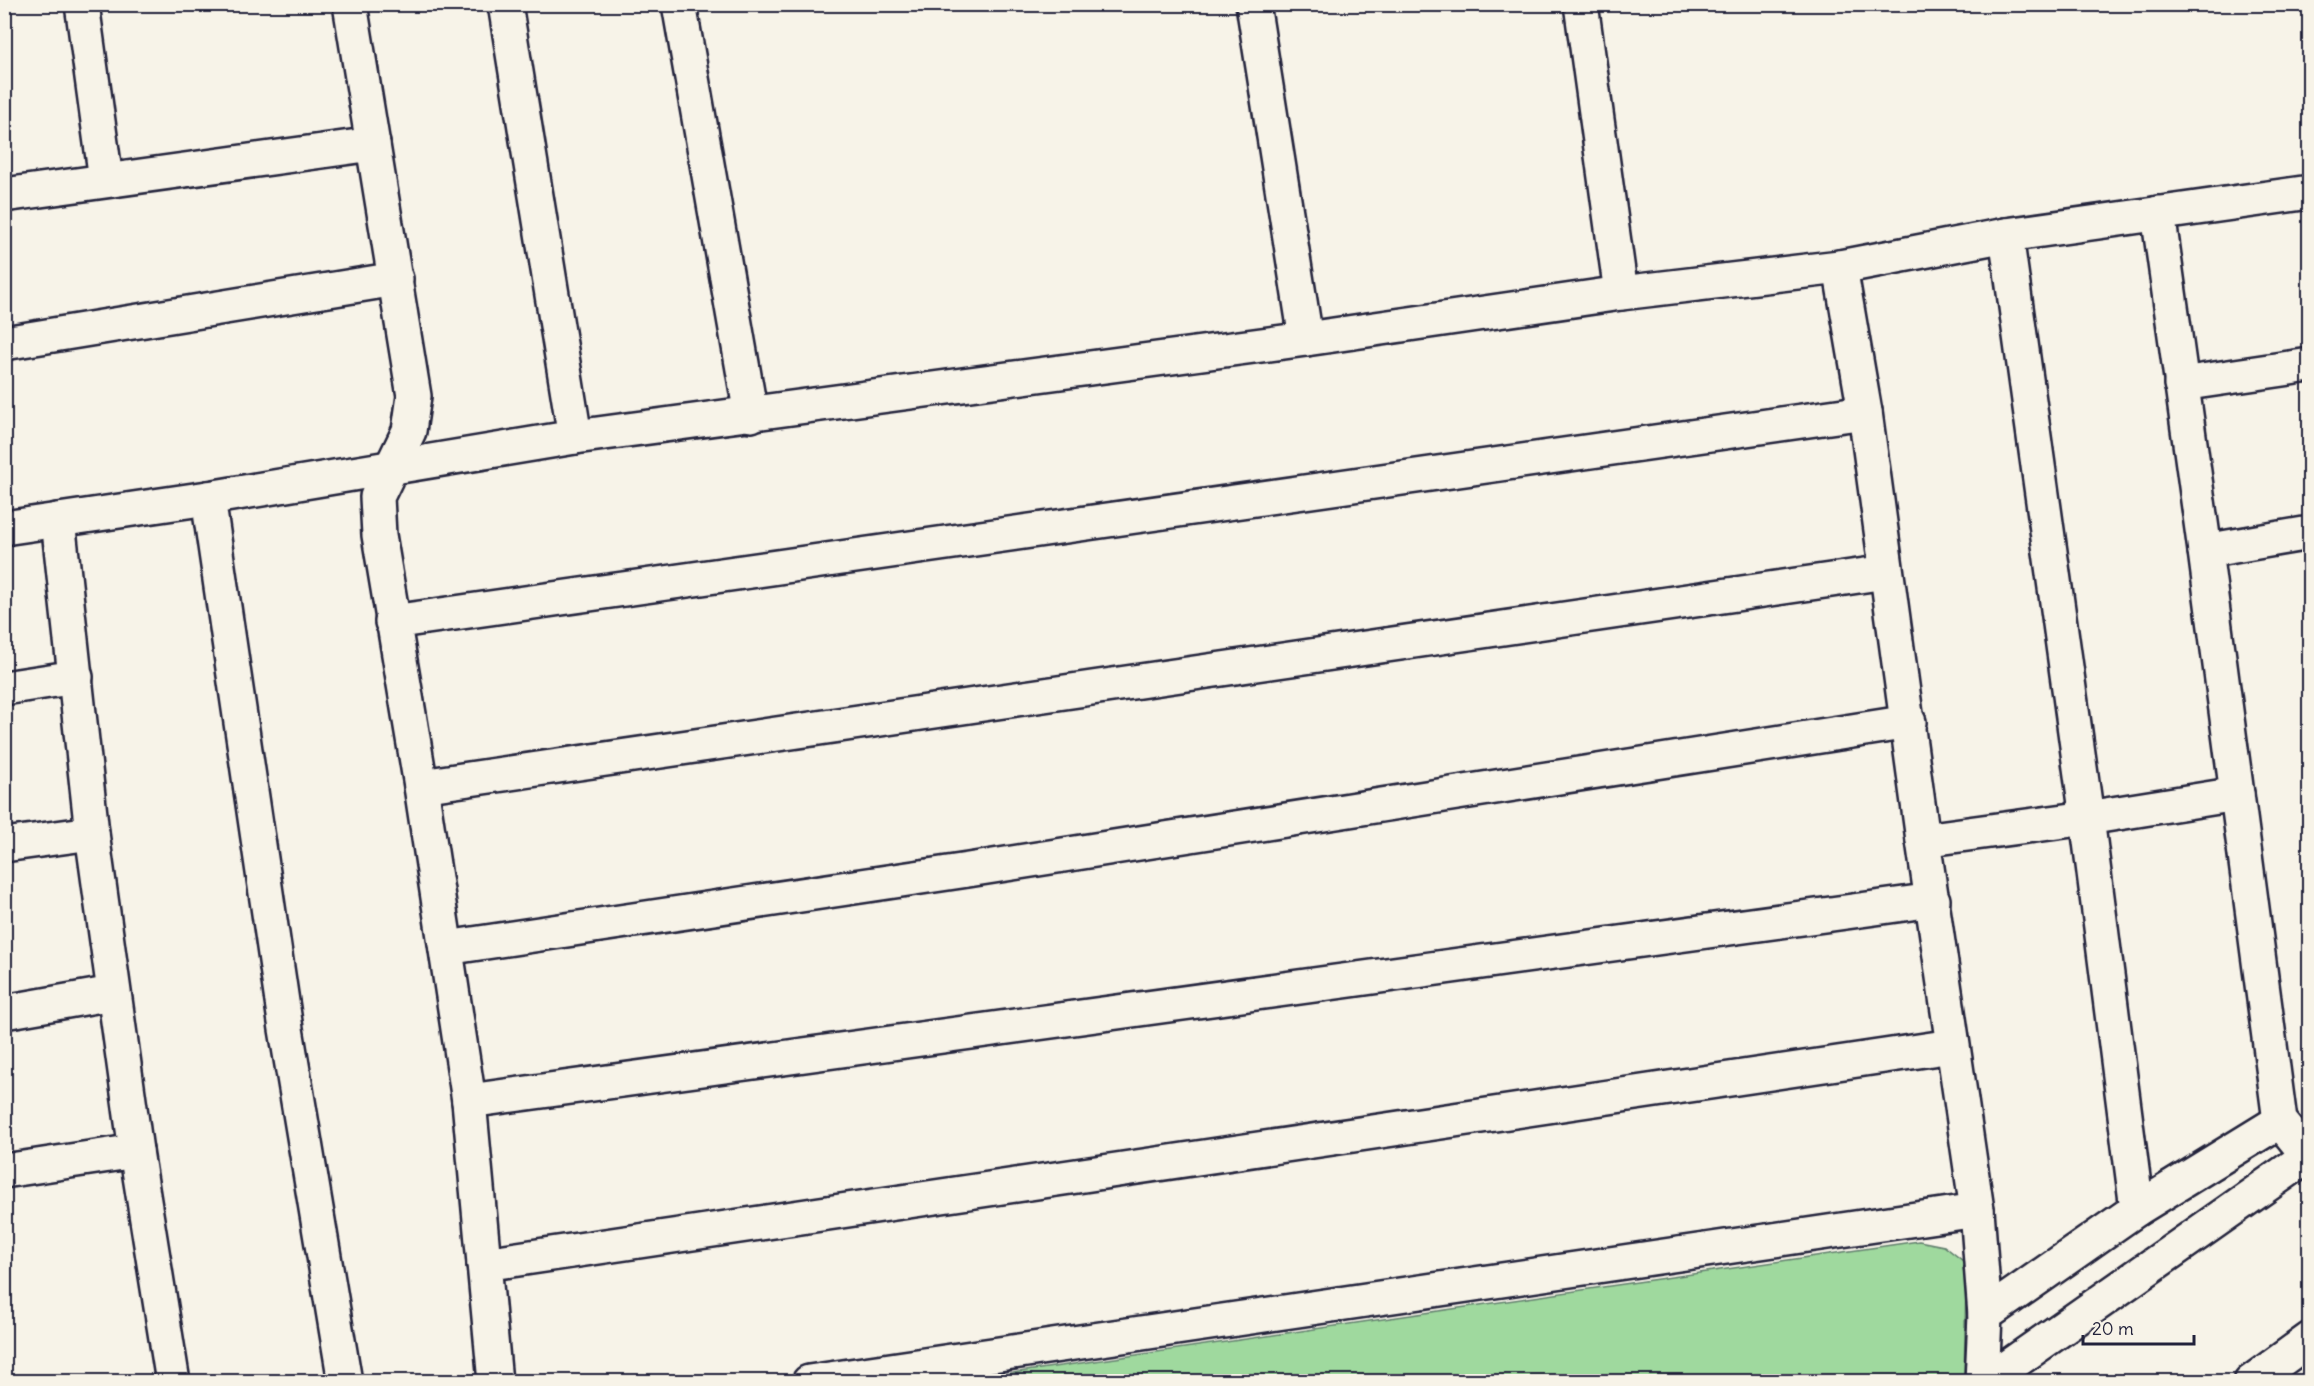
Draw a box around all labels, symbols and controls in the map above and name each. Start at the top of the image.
scale bar [2083,1308,2194,1346]
text: 20 m [2092,1317,2134,1340]

